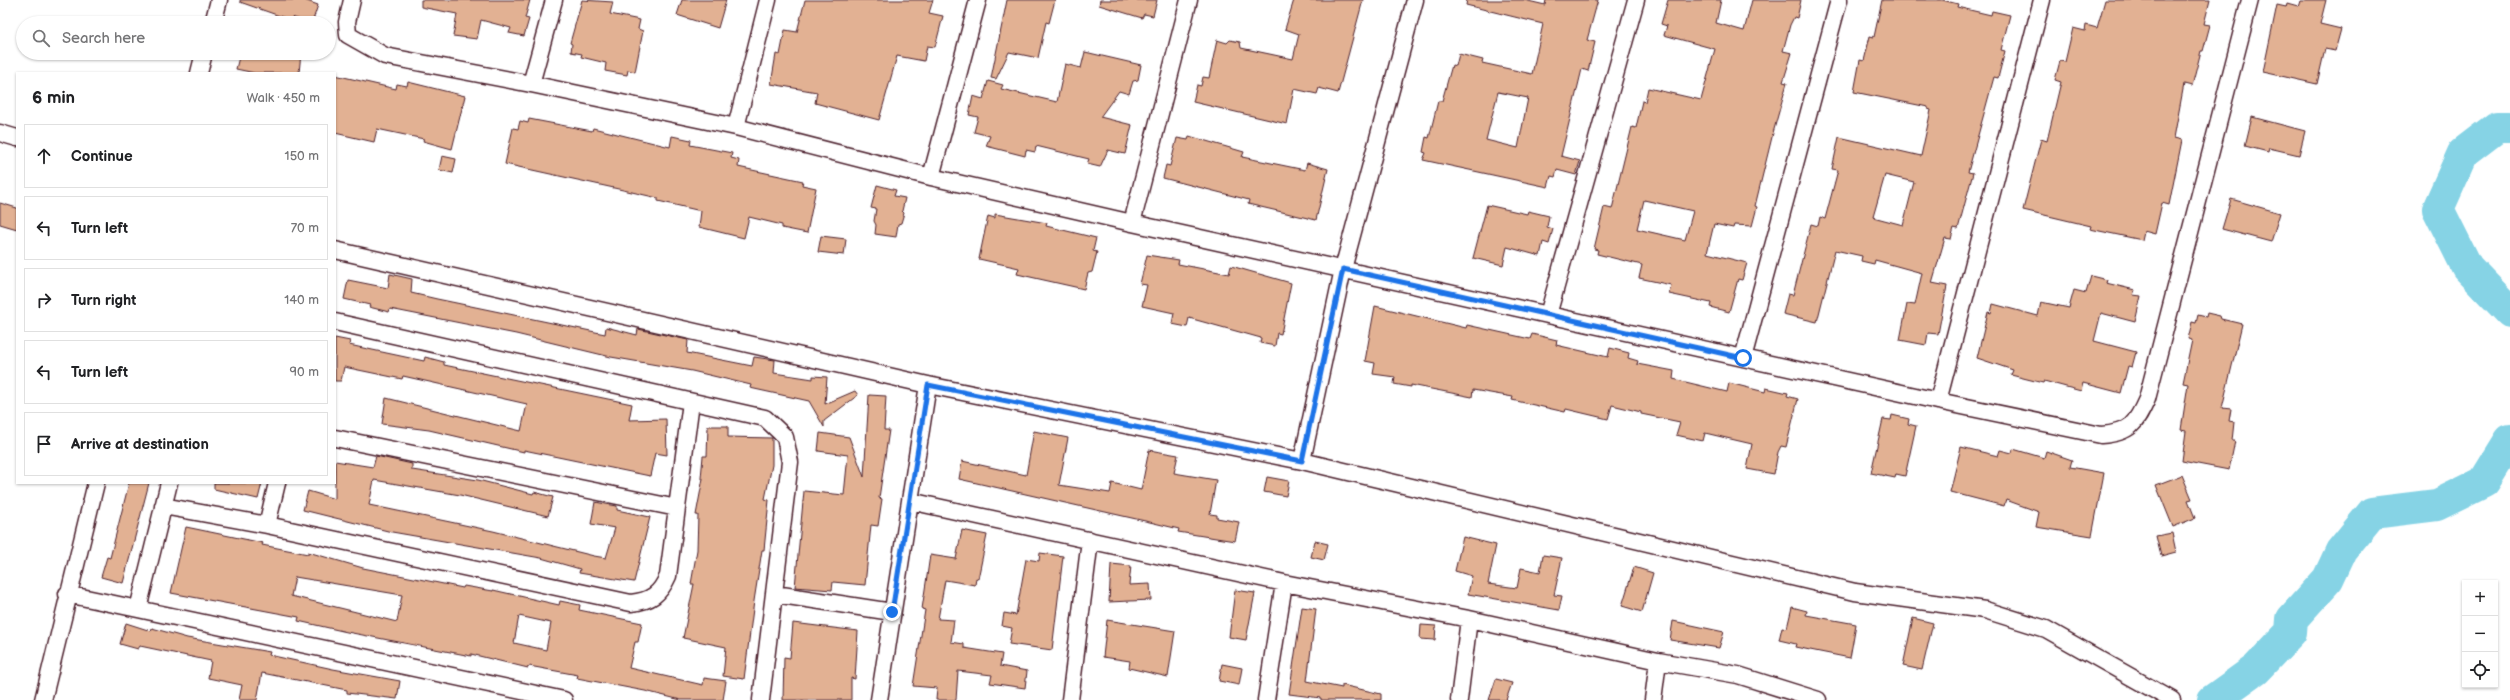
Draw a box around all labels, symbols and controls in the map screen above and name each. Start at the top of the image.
search box [16,16,336,60]
icon: search [30,27,52,49]
text: Search here [62,29,145,48]
text: 6 min [32,88,75,108]
text: Walk · 450 m [246,90,320,106]
icon: ahead [33,145,55,167]
text: Continue [71,147,133,166]
text: 150 m [285,148,319,164]
icon: left [33,217,55,239]
text: Turn left [71,219,128,238]
text: 70 m [291,220,319,236]
icon: right [33,289,55,311]
text: Turn right [71,291,136,310]
text: 140 m [284,292,319,308]
route start [1734,349,1752,367]
icon: left [33,361,55,383]
text: Turn left [71,363,128,382]
text: 90 m [290,364,319,380]
icon: arrive [33,433,55,455]
text: Arrive at destination [71,435,209,454]
map controls [2462,580,2498,688]
button: + [2462,580,2498,616]
route end [883,603,901,621]
button: − [2462,616,2498,652]
button: locate [2462,652,2498,688]

